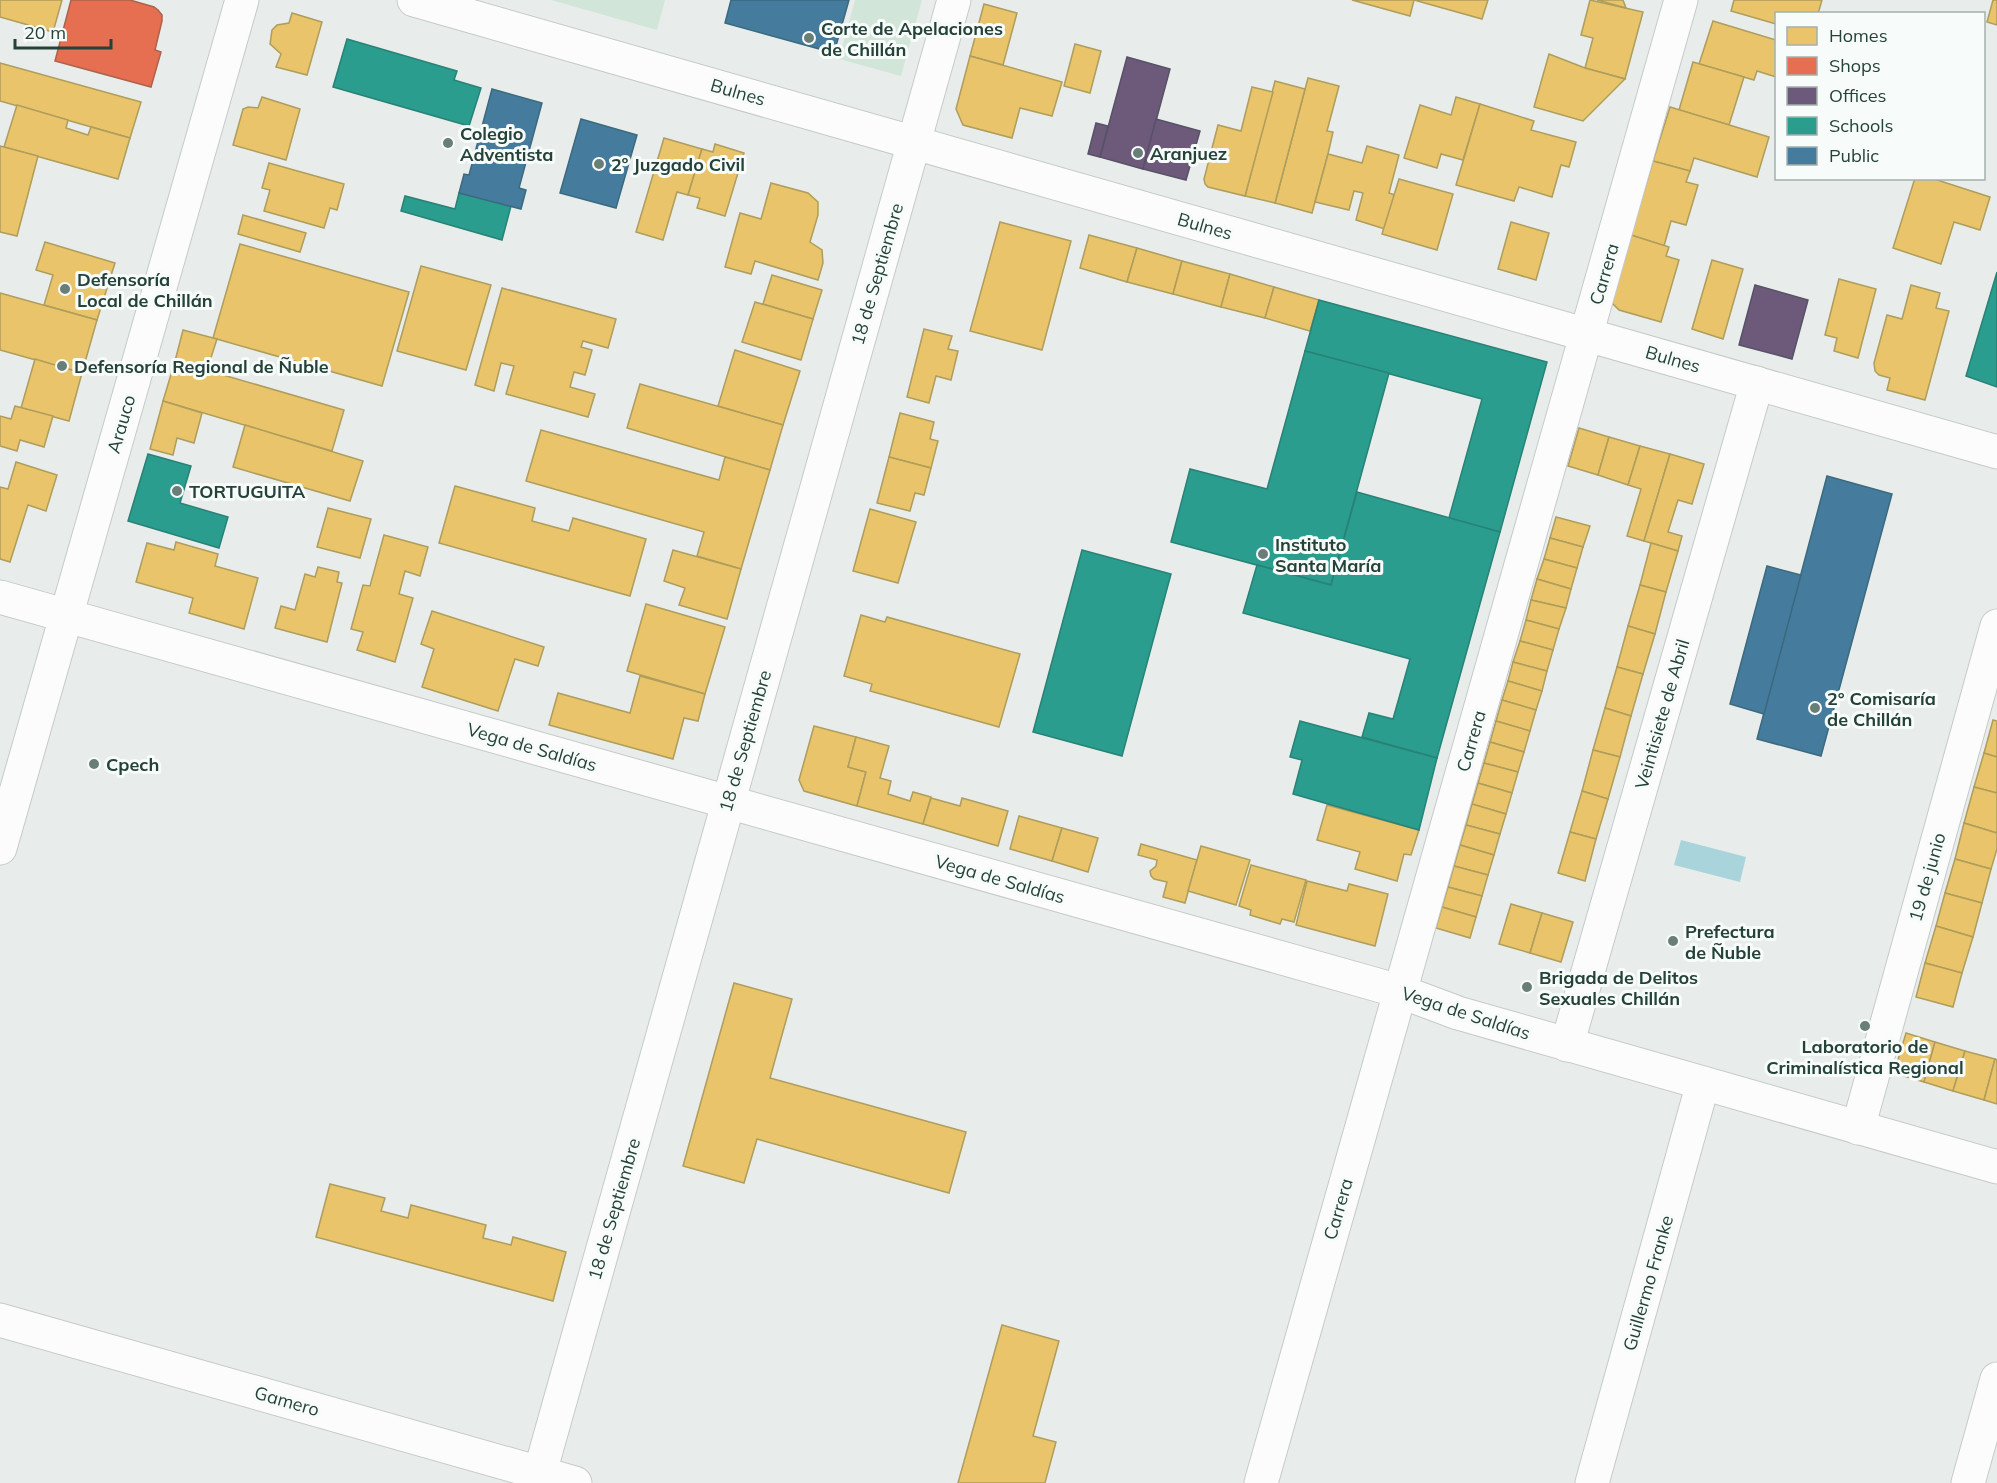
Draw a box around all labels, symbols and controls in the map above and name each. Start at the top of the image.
scale bar [15,12,111,50]
legend [1775,12,1985,180]
place label: Corte de Apelaciones de Chillán [821,17,1003,61]
text: 20 m [24,21,66,44]
text: Homes [1829,24,1888,47]
marker: Corte de Apelaciones de Chillán [802,31,816,45]
text: Shops [1829,54,1881,77]
street label: Bulnes [708,73,768,111]
text: Offices [1829,84,1887,107]
text: Schools [1829,114,1894,137]
place label: Colegio Adventista [460,122,553,166]
marker: Colegio Adventista [441,136,455,150]
place label: Aranjuez [1150,142,1227,165]
text: Public [1829,144,1879,167]
marker: Aranjuez [1131,146,1145,160]
place label: 2º Juzgado Civil [611,153,745,176]
marker: 2º Juzgado Civil [592,157,606,171]
street label: 18 de Septiembre [846,200,908,348]
street label: Bulnes [1175,207,1235,245]
street label: Carrera [1584,241,1624,307]
place label: Defensoría Local de Chillán [77,268,213,312]
marker: Defensoría Local de Chillán [58,282,72,296]
street label: Bulnes [1643,340,1703,378]
place label: Defensoría Regional de Ñuble [74,355,329,378]
marker: Defensoría Regional de Ñuble [55,359,69,373]
street label: Arauco [102,392,140,456]
place label: TORTUGUITA [189,480,306,503]
marker: TORTUGUITA [170,484,184,498]
place label: Instituto Santa María [1275,533,1381,577]
marker: Instituto Santa María [1256,547,1270,561]
street label: Veintisiete de Abril [1630,636,1694,792]
street label: 18 de Septiembre [714,667,776,815]
place label: 2° Comisaría de Chillán [1827,687,1936,731]
marker: 2° Comisaría de Chillán [1808,701,1822,715]
street label: Carrera [1451,708,1491,774]
street label: Vega de Saldías [464,717,600,777]
place label: Cpech [106,753,159,776]
marker: Cpech [87,757,101,771]
street label: 19 de junio [1903,830,1951,924]
street label: Vega de Saldías [932,849,1068,909]
place label: Prefectura de Ñuble [1685,920,1775,964]
marker: Prefectura de Ñuble [1666,934,1680,948]
place label: Brigada de Delitos Sexuales Chillán [1539,966,1698,1010]
marker: Brigada de Delitos Sexuales Chillán [1520,980,1534,994]
street label: Vega de Saldías [1399,981,1533,1045]
marker: Laboratorio de Criminalística Regional [1858,1019,1872,1033]
place label: Laboratorio de Criminalística Regional [1766,1035,1964,1079]
street label: 18 de Septiembre [583,1135,645,1283]
street label: Carrera [1318,1176,1358,1242]
street label: Guillermo Franke [1618,1213,1678,1353]
street label: Gamero [252,1381,322,1421]

